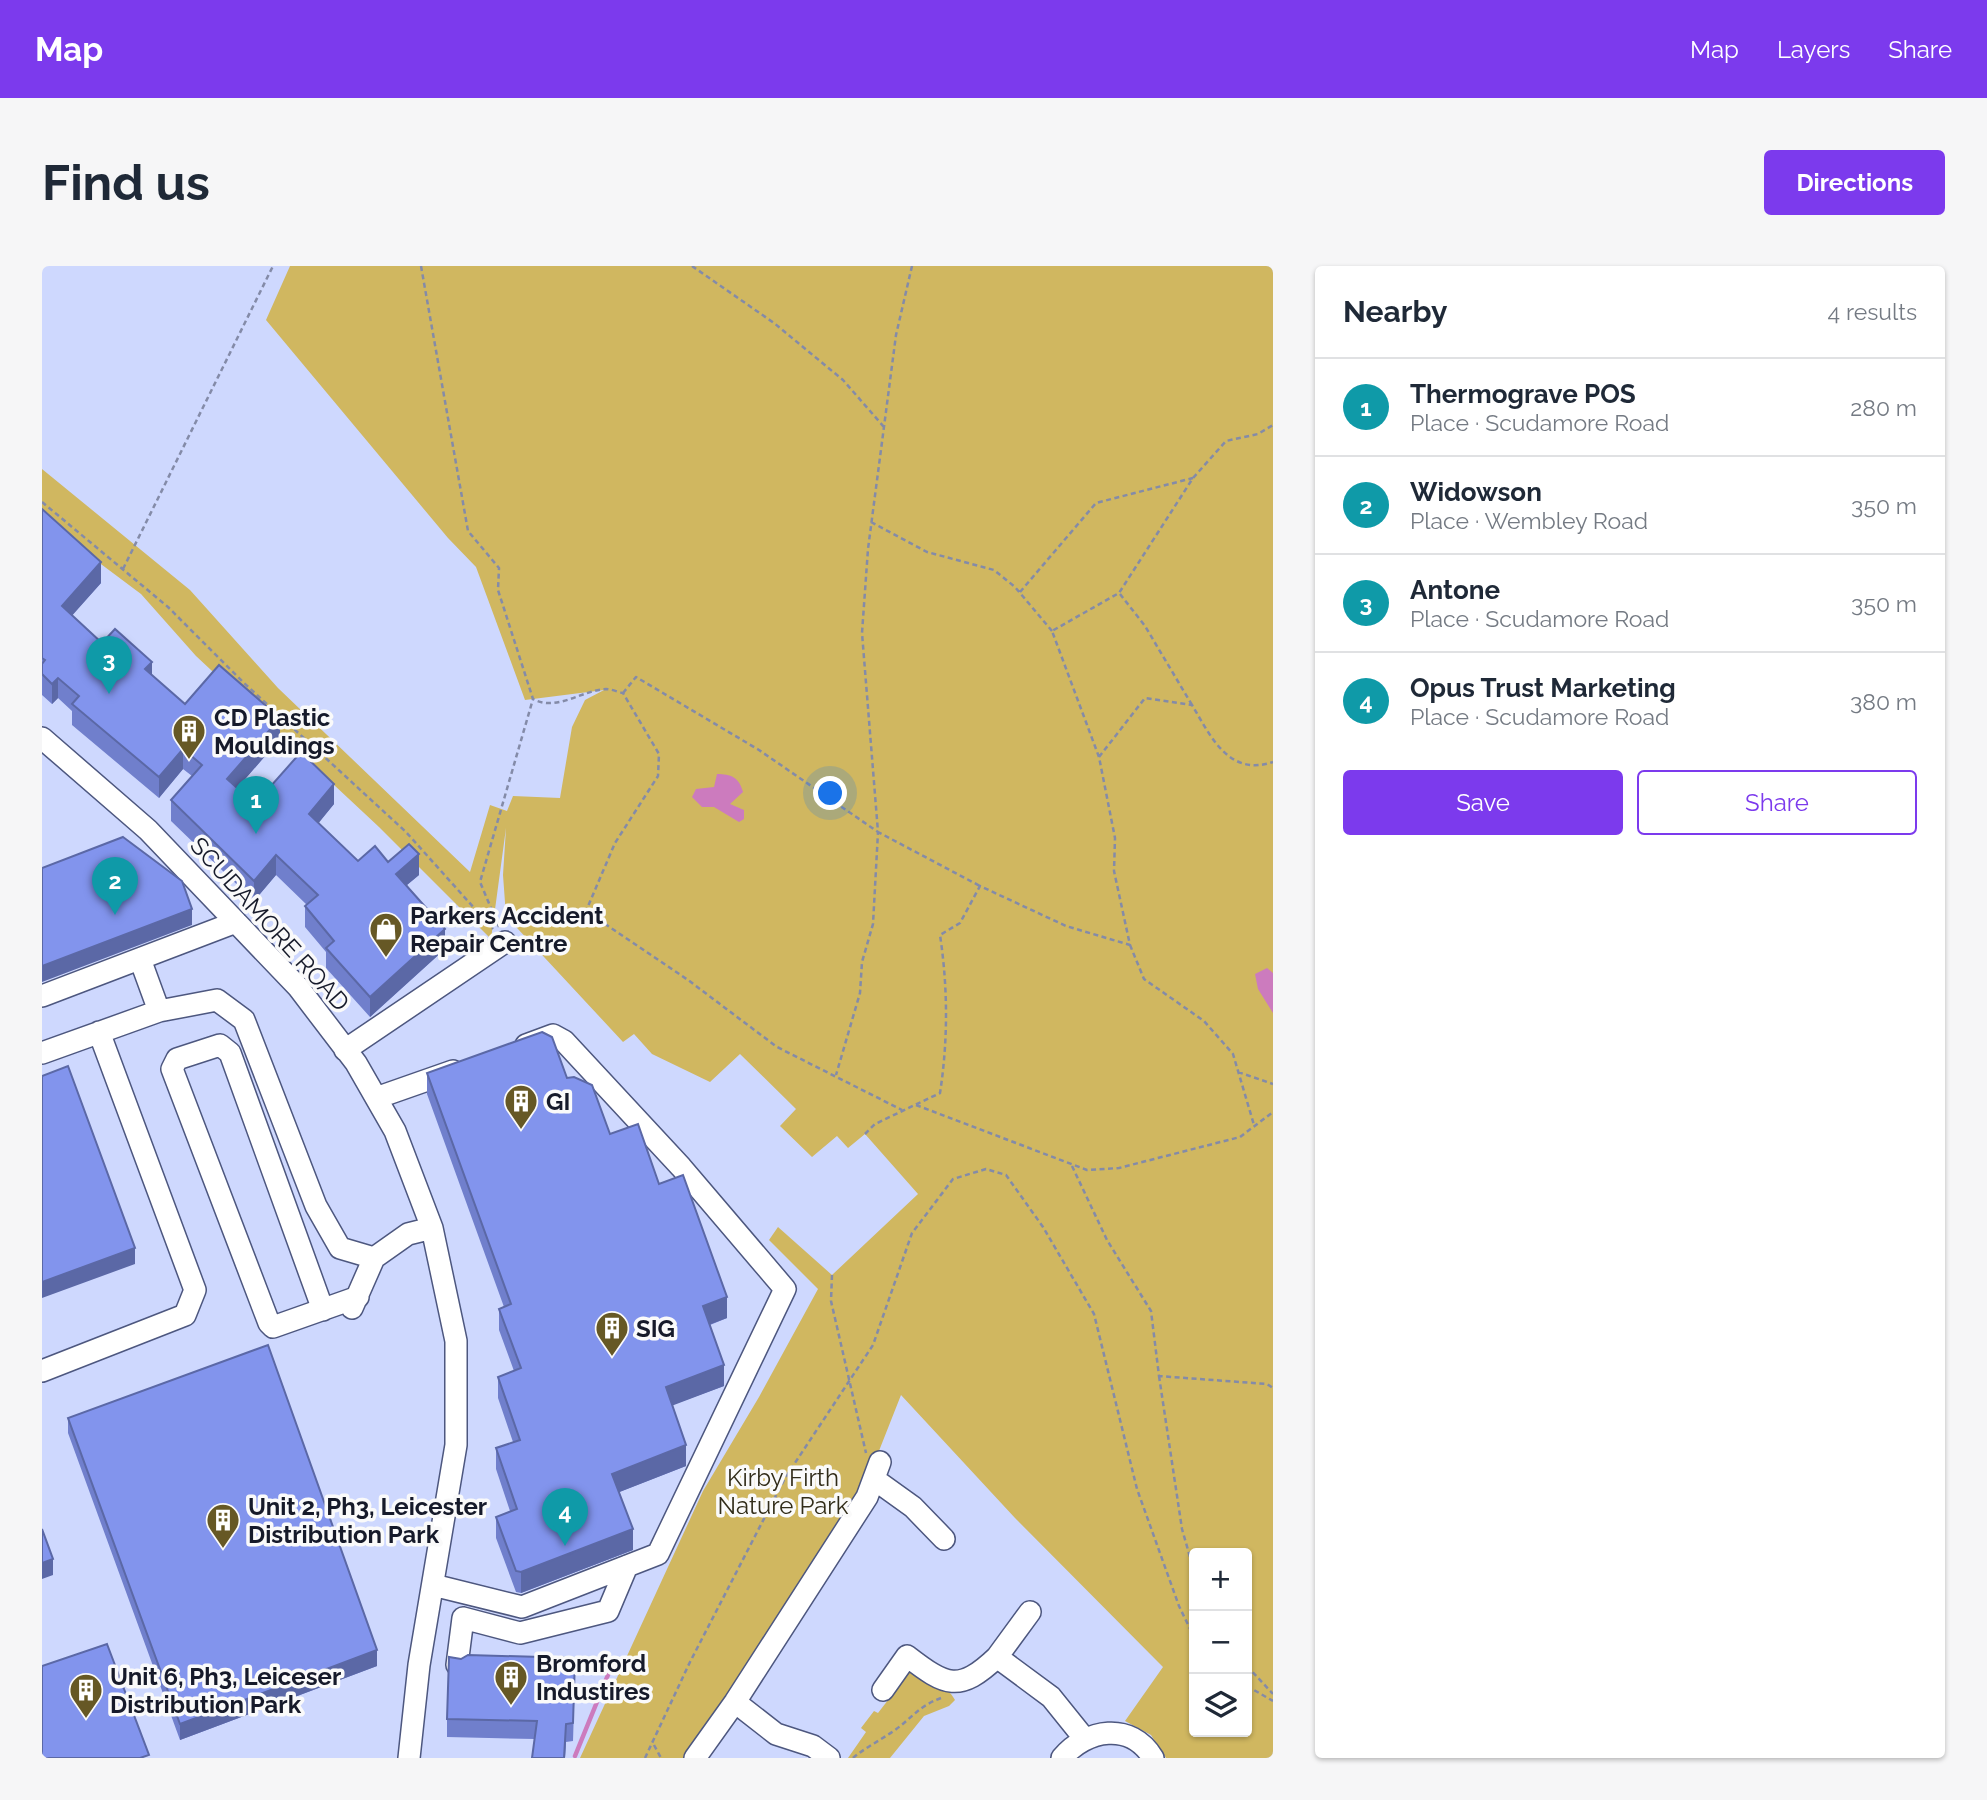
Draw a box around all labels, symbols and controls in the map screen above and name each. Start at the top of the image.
text: Map [35,30,103,69]
text: Map [1690,35,1739,64]
text: Layers [1777,35,1850,64]
text: Share [1888,35,1952,64]
button: Directions [1764,150,1945,215]
text: Find us [42,154,210,211]
text: Nearby [1343,294,1447,329]
text: 4 results [1828,298,1917,325]
text: Thermograve POS [1410,379,1636,409]
text: 1 [1360,394,1372,421]
text: 280 m [1850,394,1917,421]
text: Place · Scudamore Road [1410,409,1669,436]
text: Widowson [1410,477,1542,507]
text: 2 [1360,492,1372,519]
text: 350 m [1851,492,1917,519]
text: Place · Wembley Road [1410,507,1648,534]
text: Antone [1410,575,1500,605]
text: 3 [1360,590,1372,617]
text: 350 m [1851,590,1917,617]
text: Place · Scudamore Road [1410,605,1669,632]
pin: 3 [86,636,132,694]
text: Opus Trust Marketing [1410,673,1676,703]
text: 4 [1359,688,1373,715]
text: 380 m [1850,688,1917,715]
place label: CD Plastic Mouldings [214,703,335,760]
text: Place · Scudamore Road [1410,703,1669,730]
building icon: CD Plastic Mouldings [170,712,208,761]
button: Save [1343,770,1623,835]
button: Share [1637,770,1917,835]
pin: 1 [233,776,279,834]
your location [813,776,847,810]
street label: SCUDAMORE ROAD [184,831,356,1017]
pin: 2 [92,857,138,915]
place label: Parkers Accident Repair Centre [410,901,603,958]
shop icon: Parkers Accident Repair Centre [367,910,405,959]
building icon: GI [502,1082,540,1131]
place label: GI [546,1087,570,1116]
building icon: SIG [593,1309,631,1358]
place label: SIG [636,1314,675,1343]
park label: Kirby Firth Nature Park [718,1463,849,1520]
pin: 4 [542,1488,588,1546]
place label: Unit 2, Ph3, Leicester Distribution Park [248,1492,487,1549]
building icon: Unit 2, Ph3, Leicester Distribution Park [204,1501,242,1550]
map controls [1189,1548,1252,1737]
button: + [1189,1548,1252,1611]
button: − [1189,1611,1252,1674]
place label: Bromford Industires [536,1649,650,1706]
building icon: Bromford Industires [492,1658,530,1707]
place label: Unit 6, Ph3, Leiceser Distribution Park [110,1662,341,1719]
building icon: Unit 6, Ph3, Leiceser Distribution Park [67,1671,105,1720]
button: layers [1189,1674,1252,1737]

